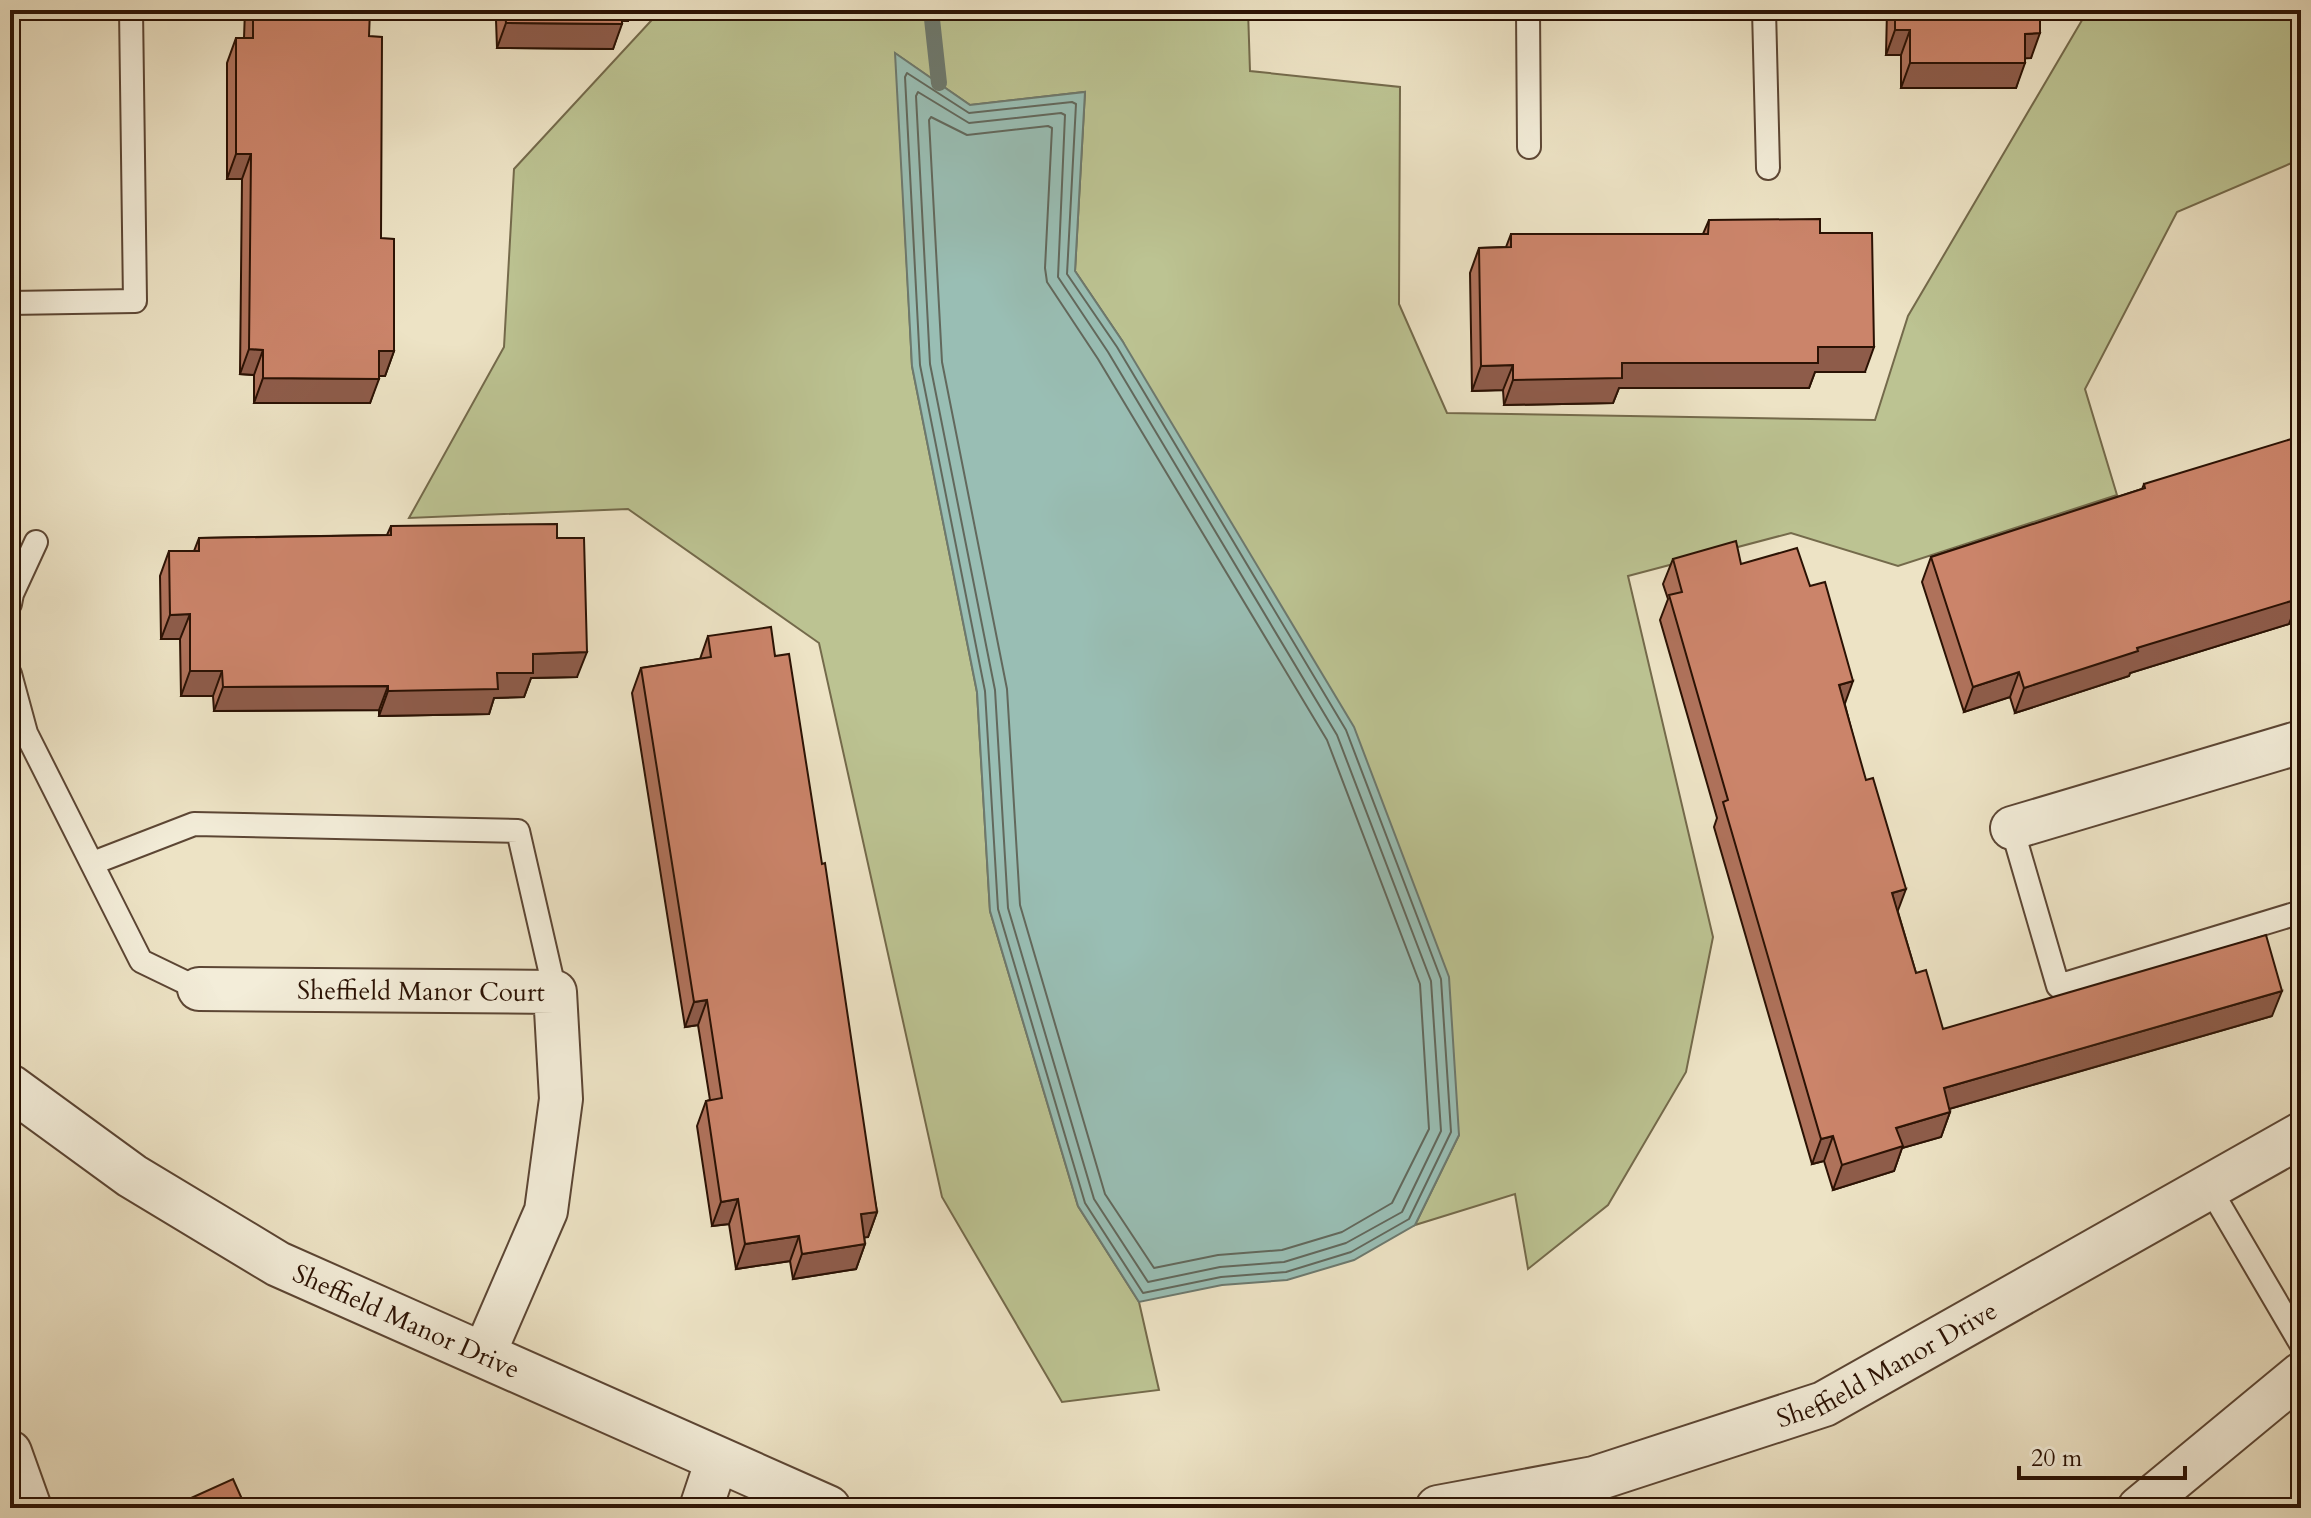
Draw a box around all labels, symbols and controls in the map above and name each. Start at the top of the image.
street label: Sheffield Manor Court [297,972,545,1009]
street label: Sheffield Manor Drive [287,1255,525,1387]
street label: Sheffield Manor Drive [1772,1293,2003,1436]
scale bar [2019,1430,2185,1480]
text: 20 m [2031,1442,2083,1475]

